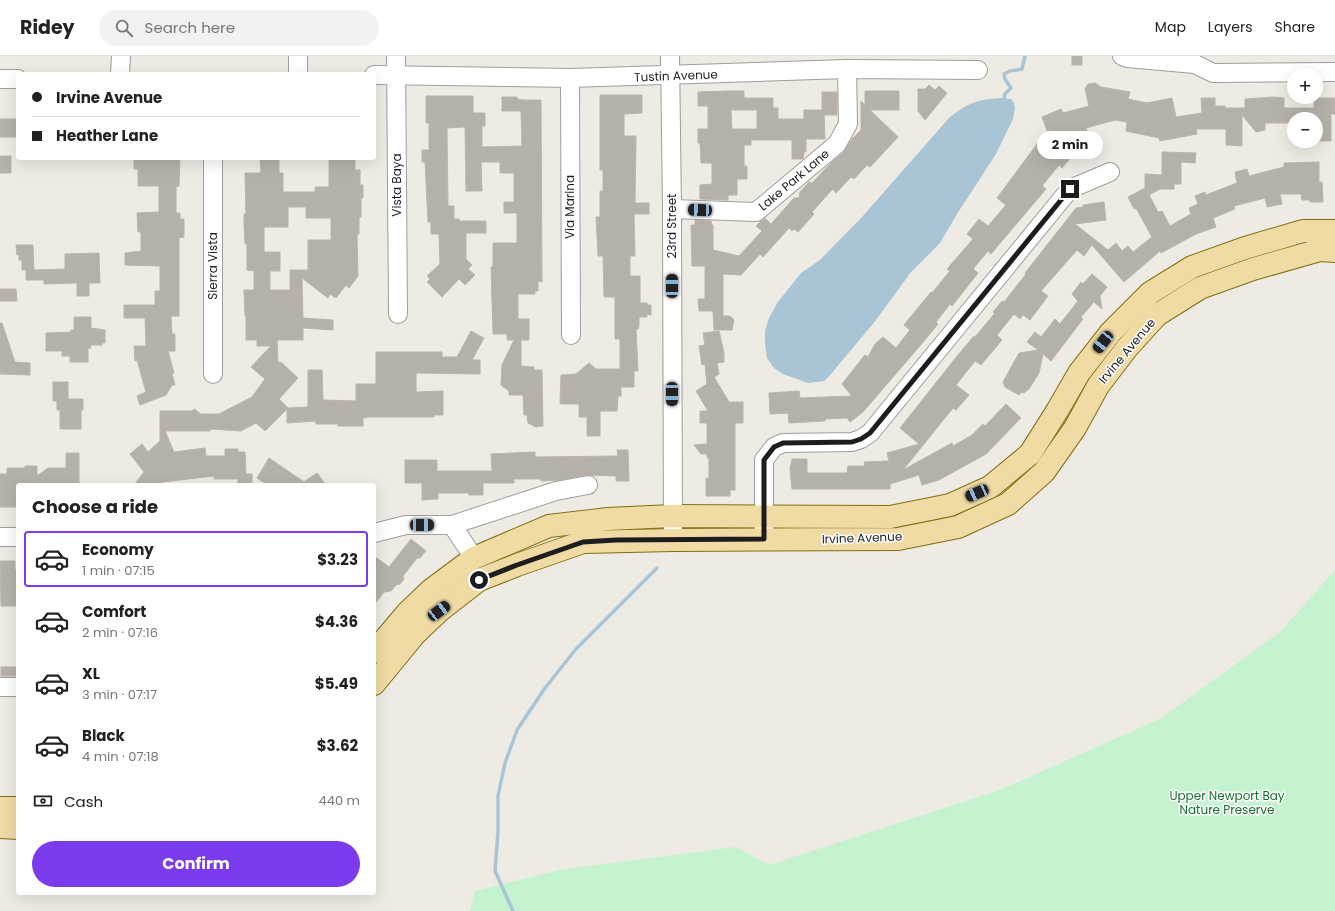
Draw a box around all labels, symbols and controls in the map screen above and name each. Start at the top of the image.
search box [99,10,379,46]
text: Ridey [20,14,75,41]
icon: search [113,17,135,39]
text: Search here [145,17,235,38]
text: Map [1155,17,1186,37]
text: Layers [1208,17,1252,37]
text: Share [1274,17,1315,37]
street label: Tustin Avenue [634,66,718,85]
map controls [1287,68,1323,148]
button: + [1287,68,1323,104]
text: Irvine Avenue [56,87,162,108]
button: − [1287,112,1323,148]
text: Heather Lane [56,125,158,146]
callout: 2 min [1037,131,1103,159]
text: 2 min [1052,135,1088,154]
street label: Lake Park Lane [755,145,833,214]
street label: Vista Baya [388,153,405,217]
street label: Via Marina [561,175,578,239]
route end [1061,180,1079,198]
street label: 23rd Street [663,194,680,258]
car [688,204,712,216]
street label: Sierra Vista [204,232,221,300]
car [666,274,678,298]
street label: Irvine Avenue [1094,314,1159,387]
car [1091,329,1115,355]
car [666,382,678,406]
car [964,483,990,503]
text: Choose a ride [32,494,158,519]
car [410,519,434,531]
street label: Irvine Avenue [821,528,903,547]
text: Economy [82,539,154,560]
icon: car [34,541,70,577]
text: $3.23 [317,549,358,570]
text: 1 min · 07:15 [82,561,155,580]
route start [470,571,488,589]
car [426,599,452,623]
text: Comfort [82,601,146,622]
icon: car [34,603,70,639]
text: $4.36 [315,611,358,632]
text: 2 min · 07:16 [82,623,158,642]
text: XL [82,663,100,684]
icon: car [34,665,70,701]
text: $5.49 [315,673,358,694]
text: 3 min · 07:17 [82,685,157,704]
text: Black [82,725,125,746]
icon: car [34,727,70,763]
text: $3.62 [317,735,358,756]
text: 4 min · 07:18 [82,747,159,766]
park label: Upper Newport Bay Nature Preserve [1169,787,1285,818]
icon: cash [32,790,54,812]
text: Cash [64,791,103,812]
text: 440 m [319,791,360,810]
button: Confirm [32,841,360,887]

